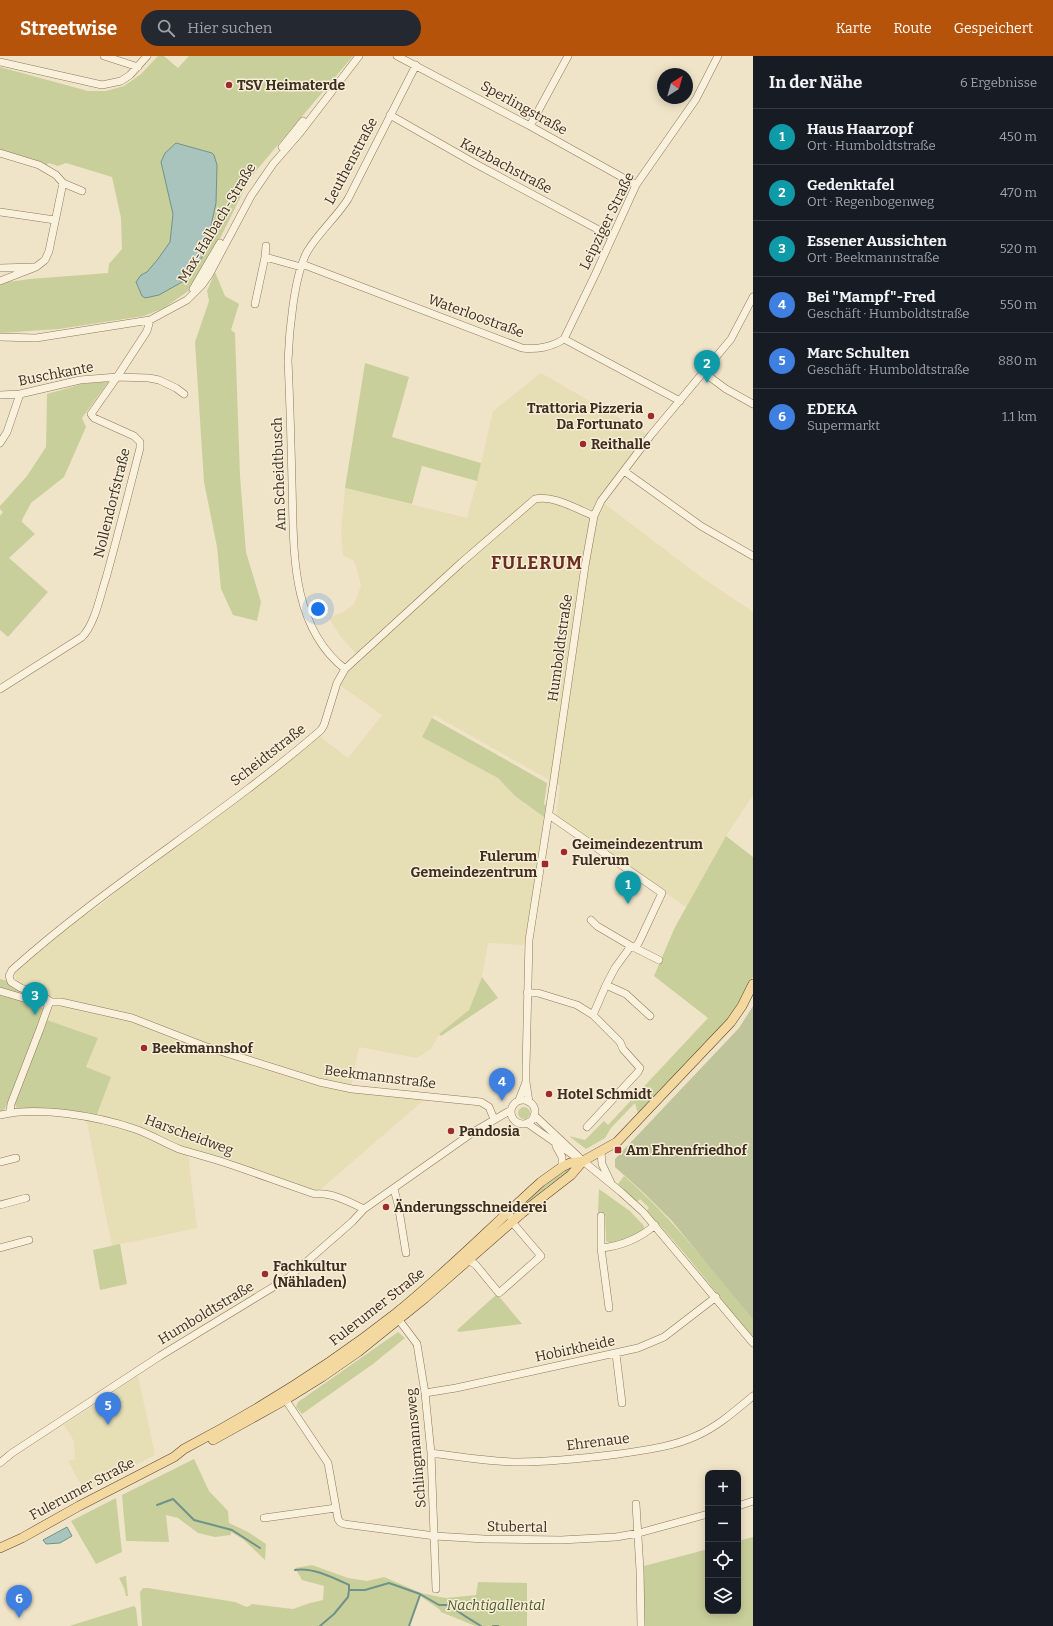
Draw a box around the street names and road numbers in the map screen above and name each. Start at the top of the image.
street label: Sperlingstraße [478,77,570,139]
street label: Leuthenstraße [321,115,381,207]
street label: Katzbachstraße [457,135,555,197]
street label: Max-Halbach-Straße [174,160,260,286]
street label: Leipziger Straße [576,170,638,272]
street label: Waterloostraße [426,291,526,341]
street label: Buschkante [17,358,95,390]
street label: Am Scheidtbusch [269,417,289,531]
street label: Nollendorfstraße [90,446,134,560]
street label: Humboldtstraße [544,593,576,703]
street label: Scheidtstraße [227,720,309,790]
street label: Beekmannstraße [323,1062,437,1092]
street label: Harscheidweg [142,1111,236,1159]
street label: Fulerumer Straße [326,1265,428,1349]
street label: Humboldtstraße [155,1278,257,1348]
street label: Hobirkheide [533,1332,617,1366]
street label: Schlingmannsweg [402,1387,430,1509]
street label: Ehrenaue [565,1430,631,1454]
street label: Fulerumer Straße [27,1454,137,1524]
street label: Stubertal [487,1518,547,1536]

